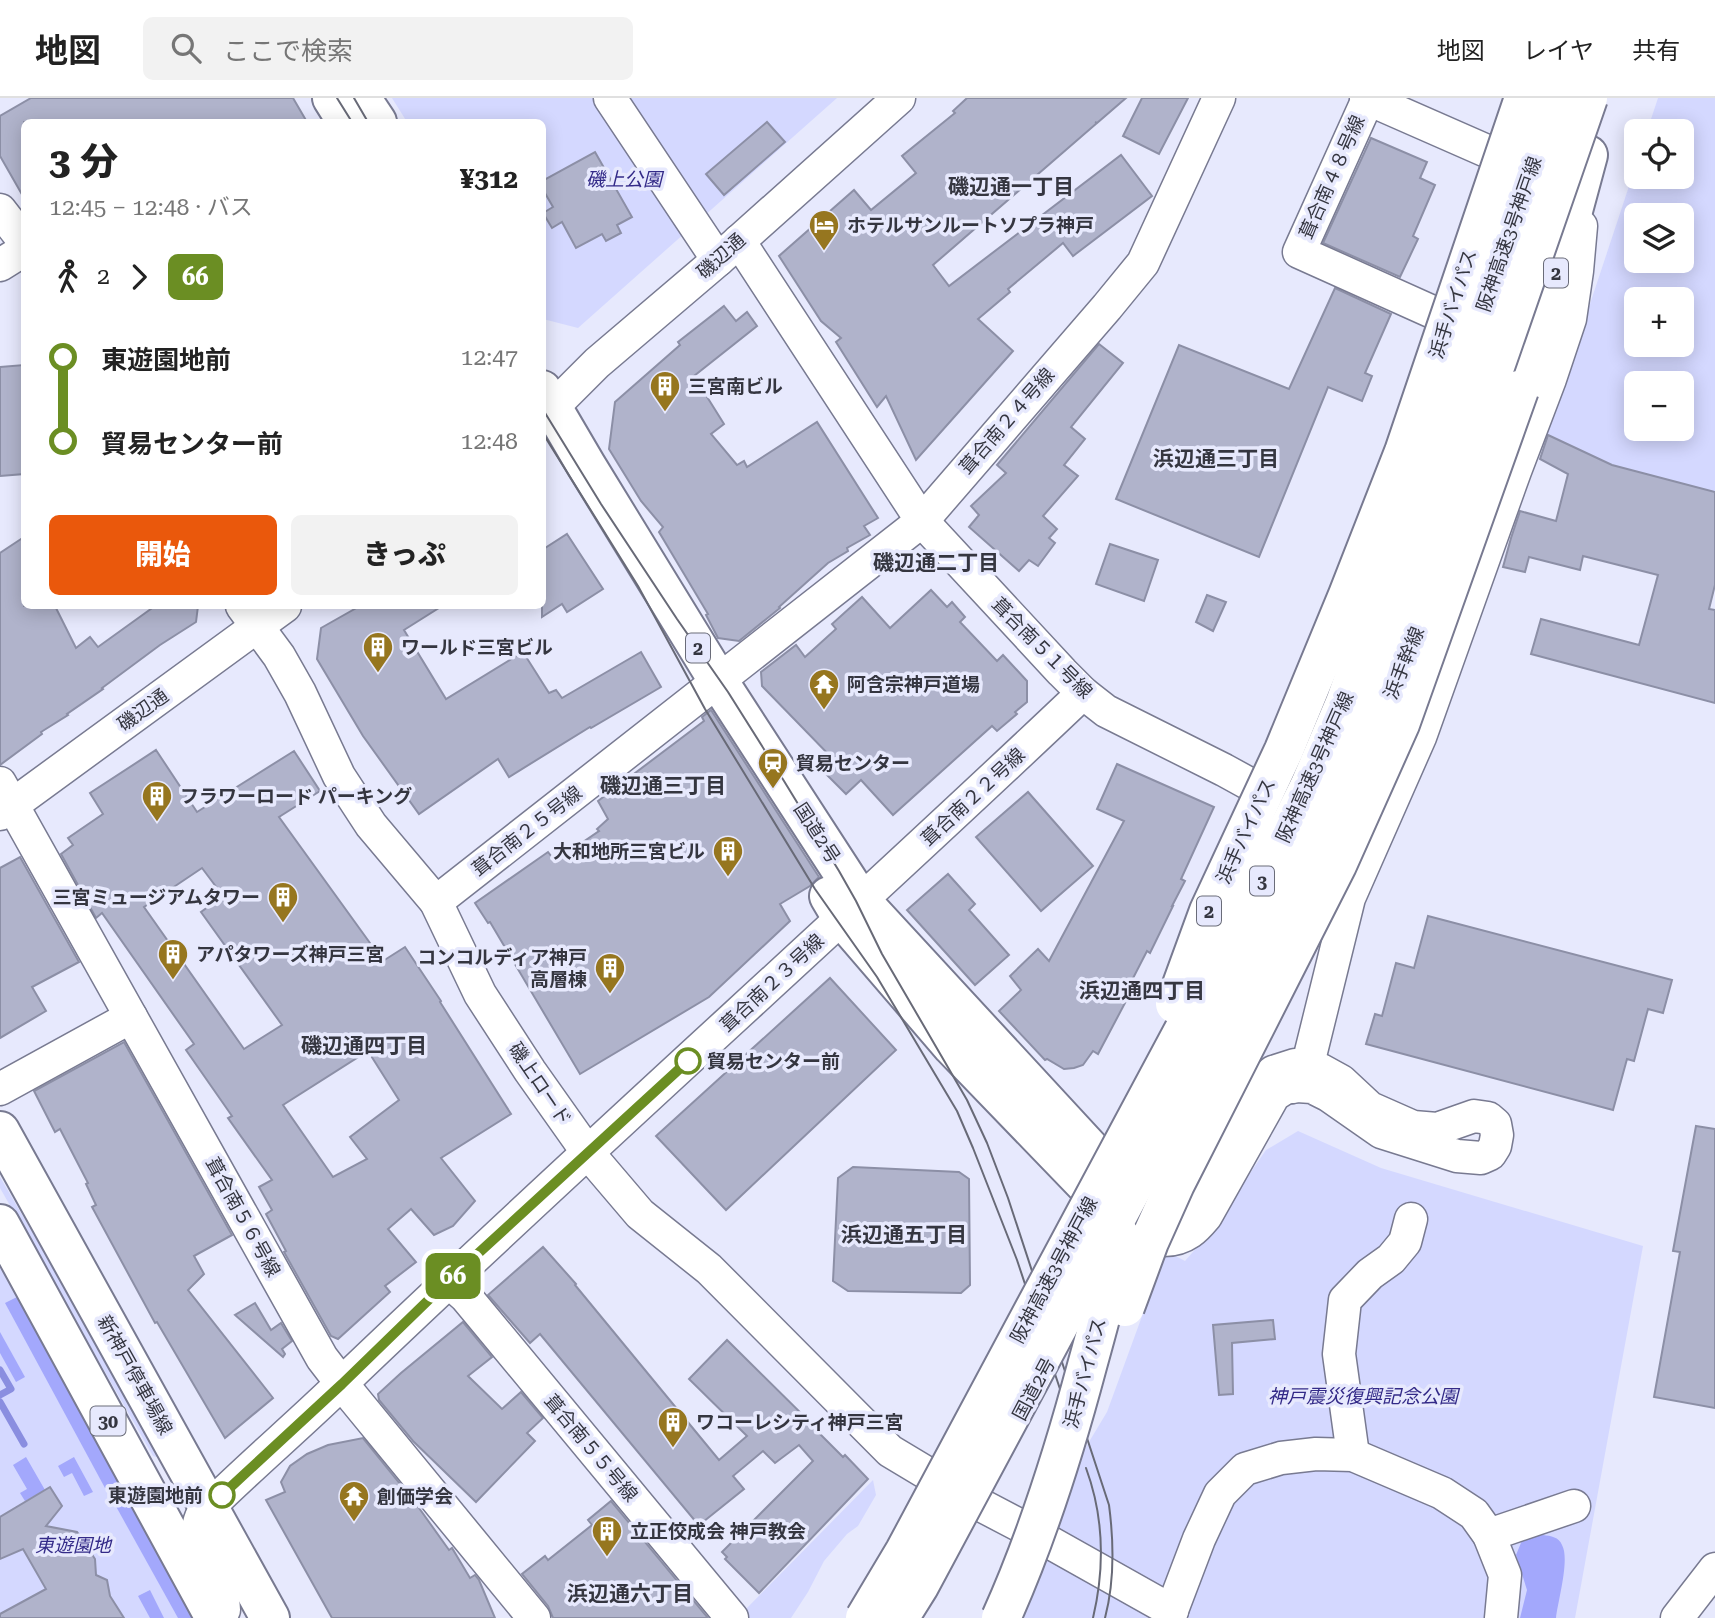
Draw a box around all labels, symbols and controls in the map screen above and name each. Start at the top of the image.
search box [143,17,633,80]
icon: search [167,29,205,67]
text: 地図 [35,31,101,70]
text: ここで検索 [223,36,353,66]
text: 地図 [1437,37,1485,65]
text: レイヤ [1523,37,1594,65]
text: 共有 [1632,37,1680,65]
street label: 葺合南４８号線 [1294,112,1370,242]
map controls [1624,119,1694,441]
button: locate [1624,119,1694,189]
text: 3 分 [49,140,118,184]
street label: 阪神高速3号神戸線 [1472,153,1546,315]
text: ¥312 [460,164,518,194]
park label: 磯上公園 [586,168,665,191]
district label: 磯辺通一丁目 [948,175,1074,199]
text: 12:45 – 12:48 · バス [49,194,253,221]
button: layers [1624,203,1694,273]
hotel icon: ホテルサンルートソプラ神戸 [807,208,841,252]
place label: ホテルサンルートソプラ神戸 [847,214,1094,237]
street label: 磯辺通 [692,228,750,284]
street label: 浜手バイパス [1425,246,1481,362]
icon: walk [49,258,87,296]
icon: forward [120,258,158,296]
road number: 2 [1544,258,1568,288]
text: 2 [97,263,110,290]
text: 66 [182,263,209,291]
button: + [1624,287,1694,357]
text: 12:47 [461,344,518,371]
text: 東遊園地前 [101,345,231,375]
street label: 葺合南２４号線 [955,363,1059,479]
building icon: 三宮南ビル [648,369,682,413]
button: − [1624,371,1694,441]
place label: 三宮南ビル [688,375,783,398]
text: 12:48 [461,428,518,455]
text: 貿易センター前 [101,429,283,459]
district label: 浜辺通三丁目 [1153,447,1279,471]
button: 開始 [49,515,277,595]
button: きっぷ [291,515,518,595]
district label: 磯辺通二丁目 [873,551,999,575]
street label: 葺合南５１号線 [987,593,1097,703]
street label: 浜手幹線 [1379,623,1429,703]
building icon: ワールド三宮ビル [361,630,395,674]
road number: 2 [686,634,710,662]
place label: ワールド三宮ビル [401,636,553,659]
temple icon: 阿含宗神戸道場 [807,667,841,711]
place label: 阿含宗神戸道場 [847,673,980,696]
street label: 磯辺通 [113,684,173,736]
street label: 阪神高速3号神戸線 [1271,688,1359,846]
street label: 葺合南２２号線 [917,743,1029,851]
station icon: 貿易センター [756,746,790,790]
place label: 貿易センター [796,752,910,775]
district label: 磯辺通三丁目 [600,774,726,798]
street label: 浜手バイパス [1212,775,1280,887]
building icon: フラワーロード パーキング [140,779,174,823]
street label: 葺合南２５号線 [468,781,586,881]
place label: フラワーロード パーキング [180,785,412,808]
street label: 国道2号 [789,798,845,868]
building icon: 大和地所三宮ビル [711,834,745,878]
place label: 大和地所三宮ビル [553,840,705,863]
road number: 3 [1250,866,1274,896]
building icon: 三宮ミュージアムタワー [266,880,300,924]
place label: 三宮ミュージアムタワー [53,886,260,909]
road number: 2 [1197,896,1221,926]
street label: 葺合南２３号線 [716,929,828,1037]
building icon: アパタワーズ神戸三宮 [156,937,190,981]
place label: アパタワーズ神戸三宮 [196,943,385,966]
place label: コンコルディア神戸 高層棟 [417,946,587,991]
building icon: コンコルディア神戸 高層棟 [593,951,627,995]
district label: 浜辺通四丁目 [1079,979,1205,1003]
district label: 磯辺通四丁目 [301,1034,427,1058]
street label: 磯上ロード [504,1038,576,1130]
marker: 貿易センター前 [675,1048,701,1074]
place label: 貿易センター前 [707,1050,840,1073]
street label: 葺合南５６号線 [201,1153,285,1281]
street label: 阪神高速3号神戸線 [1006,1193,1102,1347]
district label: 浜辺通五丁目 [841,1223,967,1247]
line badge: 66 [421,1253,484,1299]
text: 66 [440,1262,466,1290]
street label: 新神戸停車場線 [93,1311,177,1439]
street label: 浜手バイパス [1059,1315,1111,1431]
street label: 国道2号 [1008,1354,1060,1424]
park label: 神戸震災復興記念公園 [1268,1385,1461,1408]
street label: 葺合南５５号線 [539,1390,643,1506]
building icon: ワコーレシティ神戸三宮 [656,1405,690,1449]
road number: 30 [90,1406,126,1436]
place label: ワコーレシティ神戸三宮 [696,1411,904,1434]
temple icon: 創価学会 [337,1479,371,1523]
marker: 東遊園地前 [209,1482,235,1508]
place label: 東遊園地前 [108,1484,203,1507]
place label: 創価学会 [377,1485,453,1508]
building icon: 立正佼成会 神戸教会 [590,1514,624,1558]
place label: 立正佼成会 神戸教会 [630,1520,806,1543]
park label: 東遊園地 [35,1534,113,1557]
district label: 浜辺通六丁目 [567,1582,693,1606]

